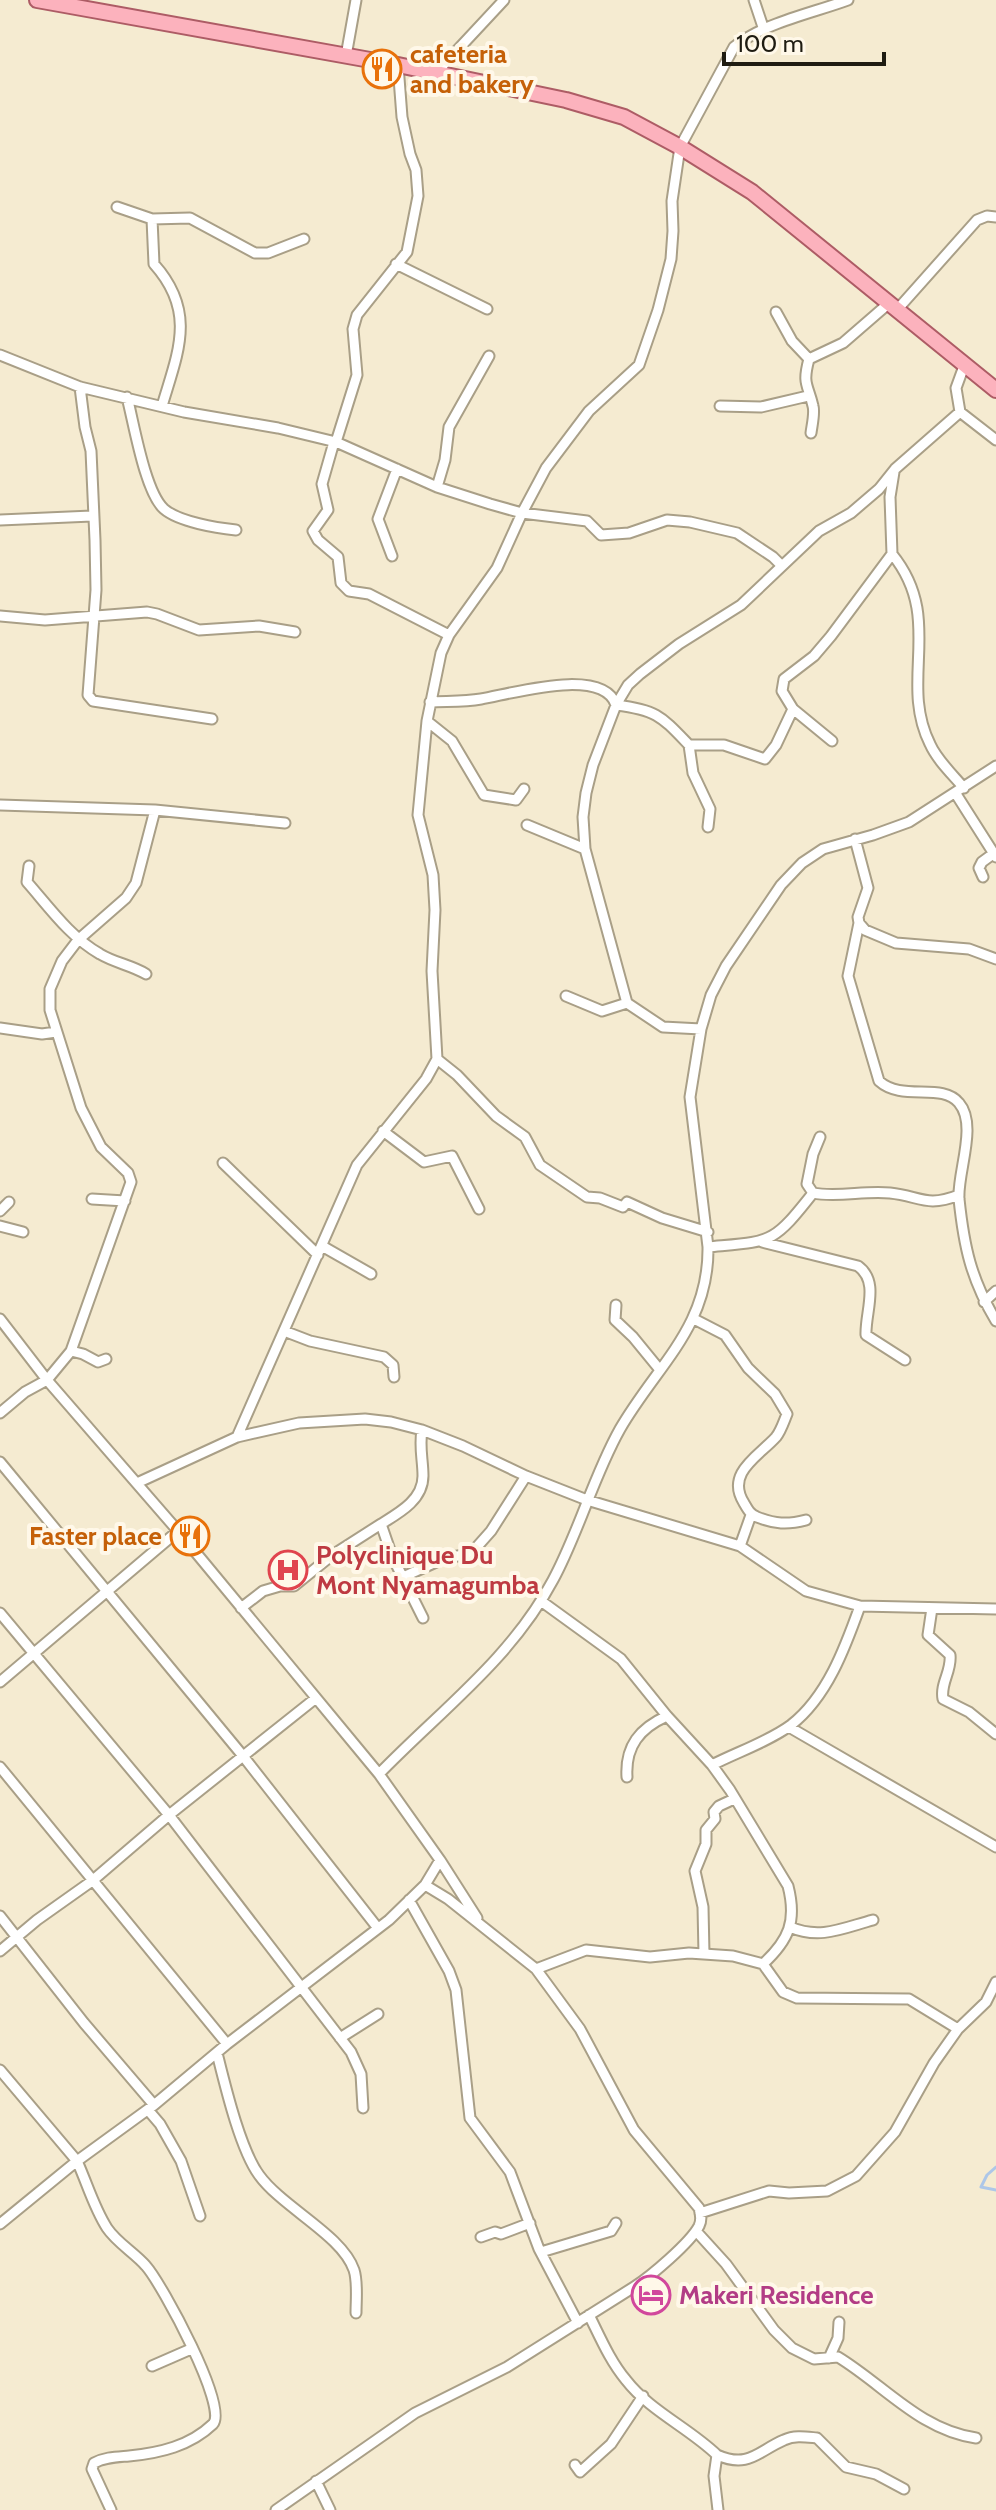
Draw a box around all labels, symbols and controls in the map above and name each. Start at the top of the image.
scale bar [724,16,884,66]
text: 100 m [736,29,804,58]
place label: cafeteria and bakery [410,38,534,100]
restaurant icon: cafeteria and bakery [361,48,403,90]
restaurant icon: Faster place [169,1515,211,1557]
place label: Faster place [29,1520,162,1552]
place label: Polyclinique Du Mont Nyamagumba [316,1539,539,1601]
hospital icon: Polyclinique Du Mont Nyamagumba [267,1549,309,1591]
hotel icon: Makeri Residence [630,2274,672,2316]
place label: Makeri Residence [679,2279,874,2311]

